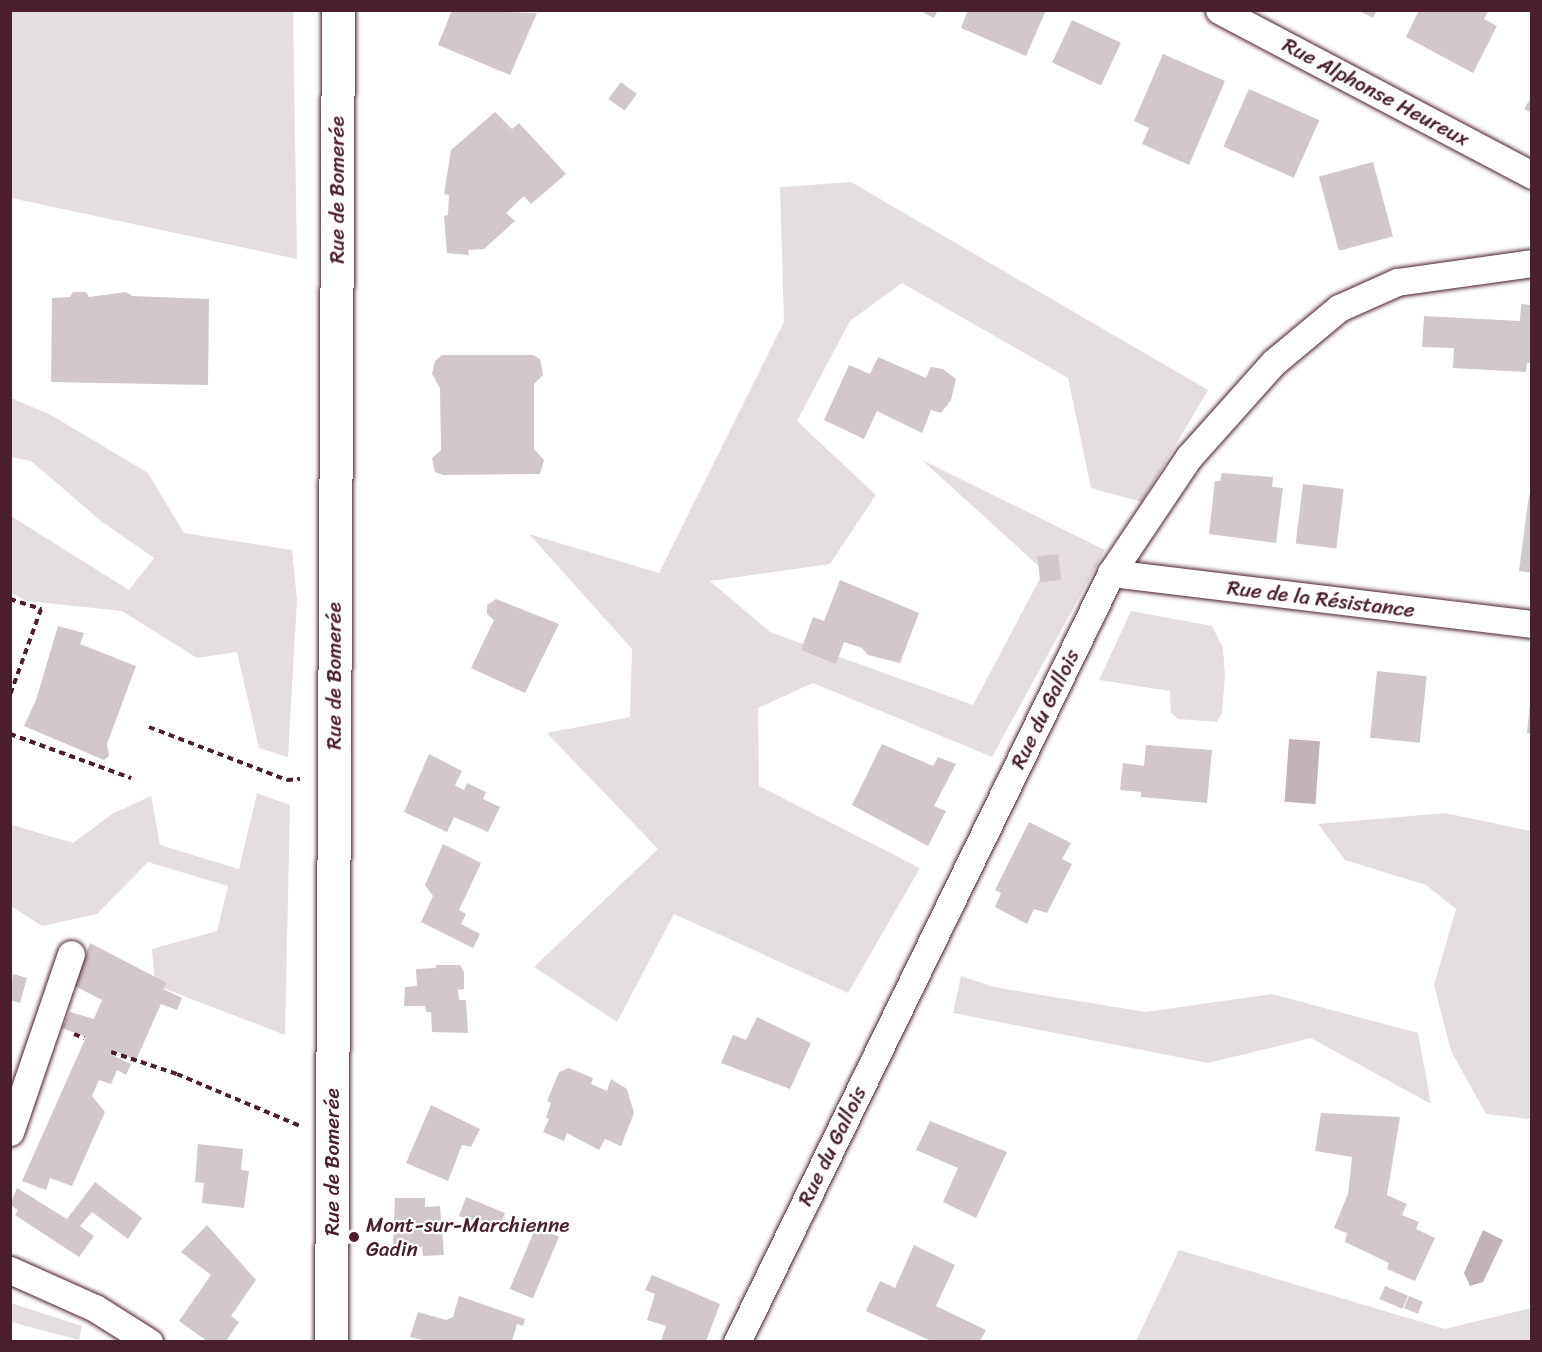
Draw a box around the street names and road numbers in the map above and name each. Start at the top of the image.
street label: Rue Alphonse Heureux [1278,32,1474,152]
street label: Rue de Bomerée [324,116,350,264]
street label: Rue de la Résistance [1226,575,1416,623]
street label: Rue de Bomerée [321,602,347,750]
street label: Rue du Gallois [1005,646,1085,772]
street label: Rue du Gallois [792,1083,872,1209]
street label: Rue de Bomerée [319,1088,345,1236]

